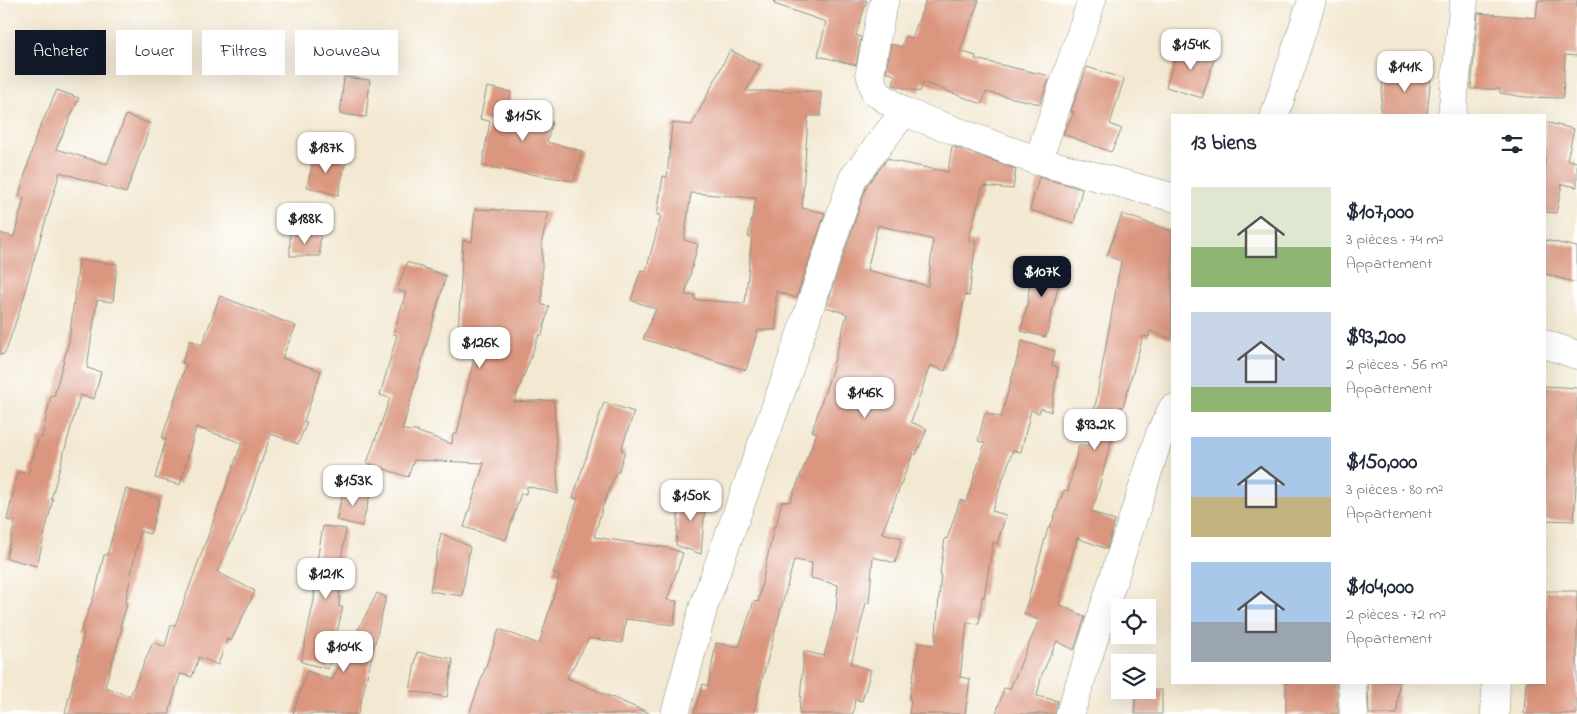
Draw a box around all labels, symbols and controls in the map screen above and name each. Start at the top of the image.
pin: $154K [1156,28,1226,71]
chip: Acheter [15,30,106,75]
chip: Louer [116,30,192,75]
chip: Filtres [202,30,285,75]
chip: Nouveau [295,30,398,75]
text: $154K [1172,33,1210,57]
pin: $141K [1370,51,1440,93]
text: $141K [1388,55,1422,79]
pin: $115K [488,100,558,142]
text: $115K [505,104,541,128]
text: 13 biens [1191,129,1257,159]
icon: filters [1498,130,1526,158]
pin: $187K [291,132,361,174]
text: $187K [308,136,344,160]
text: $107,000 [1346,198,1414,228]
pin: $188K [270,202,340,245]
text: $188K [288,207,322,231]
icon: home [1231,207,1291,267]
text: 3 pièces · 74 m² [1346,228,1444,252]
text: Appartement [1346,252,1432,276]
pin: $107K [1007,256,1077,298]
text: $107K [1024,260,1060,284]
text: $93,200 [1346,323,1406,353]
pin: $126K [445,326,515,369]
text: $126K [461,331,499,355]
icon: home [1231,332,1291,392]
text: 2 pièces · 56 m² [1346,353,1448,377]
pin: $146K [830,376,900,419]
text: Appartement [1346,377,1432,401]
text: $146K [847,381,883,405]
pin: $93.2K [1054,408,1136,451]
text: $93.2K [1075,413,1115,437]
text: $150,000 [1346,448,1417,478]
icon: home [1231,457,1291,517]
pin: $153K [318,464,388,507]
text: $153K [334,469,372,493]
text: 3 pièces · 80 m² [1346,478,1443,502]
pin: $150K [656,480,726,522]
text: $150K [672,484,710,508]
text: Appartement [1346,502,1432,526]
pin: $121K [291,558,361,600]
text: $121K [308,562,344,586]
text: $104,000 [1346,573,1414,603]
icon: home [1231,582,1291,642]
map controls [1111,599,1156,699]
button: locate [1111,599,1156,644]
text: 2 pièces · 72 m² [1346,603,1446,627]
text: Appartement [1346,627,1432,651]
pin: $104K [309,630,379,673]
text: $104K [326,635,362,659]
button: layers [1111,654,1156,699]

